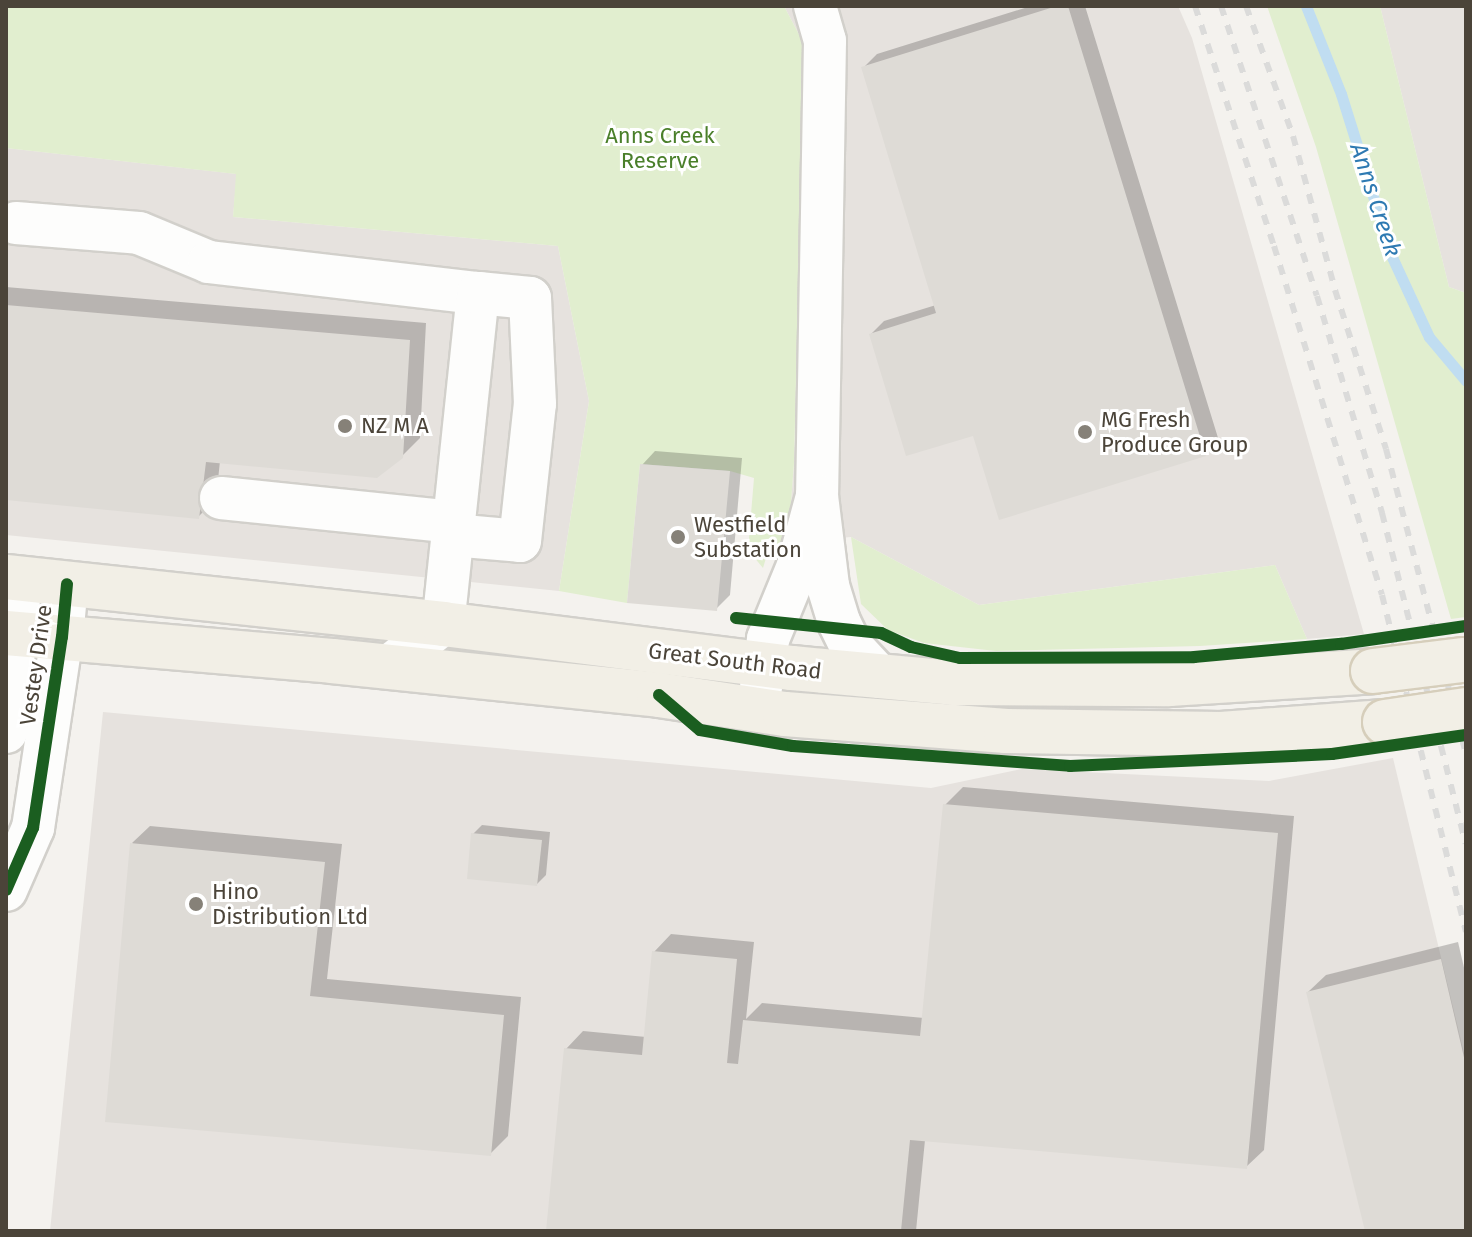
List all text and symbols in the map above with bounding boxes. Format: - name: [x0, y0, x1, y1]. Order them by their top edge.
- park label: Anns Creek Reserve: [605, 122, 715, 174]
- water label: Anns Creek: [1343, 139, 1407, 261]
- place label: MG Fresh Produce Group: [1101, 406, 1248, 458]
- place label: NZ M A: [361, 413, 429, 439]
- marker: NZ M A: [336, 417, 354, 435]
- marker: MG Fresh Produce Group: [1076, 423, 1094, 441]
- place label: Westfield Substation: [694, 511, 802, 562]
- marker: Westfield Substation: [669, 528, 687, 546]
- street label: Vestey Drive: [14, 603, 58, 727]
- street label: Great South Road: [647, 637, 823, 685]
- place label: Hino Distribution Ltd: [212, 878, 368, 930]
- marker: Hino Distribution Ltd: [187, 895, 205, 913]

